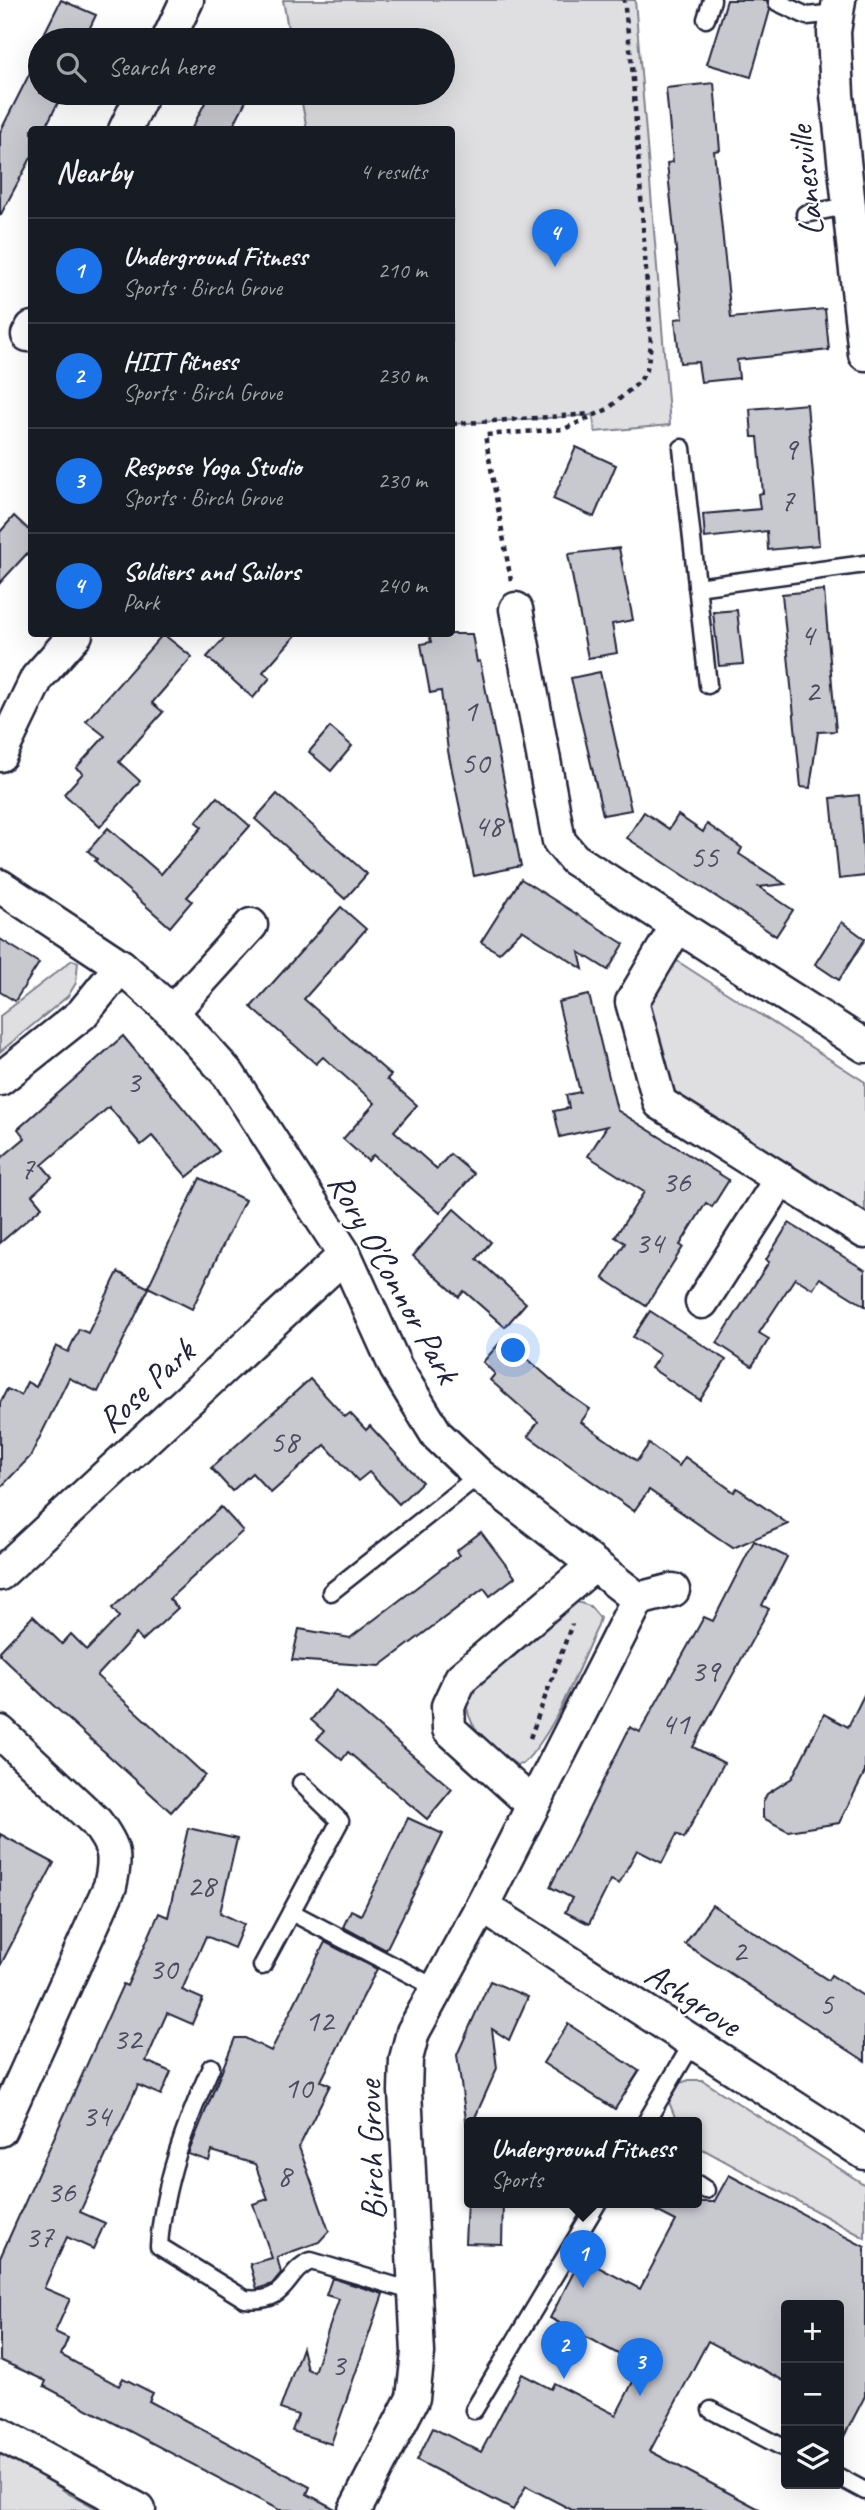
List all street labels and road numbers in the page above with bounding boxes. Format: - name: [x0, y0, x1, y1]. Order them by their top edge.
- street label: Lanesville: [778, 121, 834, 238]
- street label: Rory O'Connor Park: [318, 1165, 471, 1393]
- street label: Rose Park: [88, 1328, 206, 1442]
- street label: Ashgrove: [637, 1951, 752, 2048]
- street label: Birch Grove: [346, 2077, 396, 2221]

